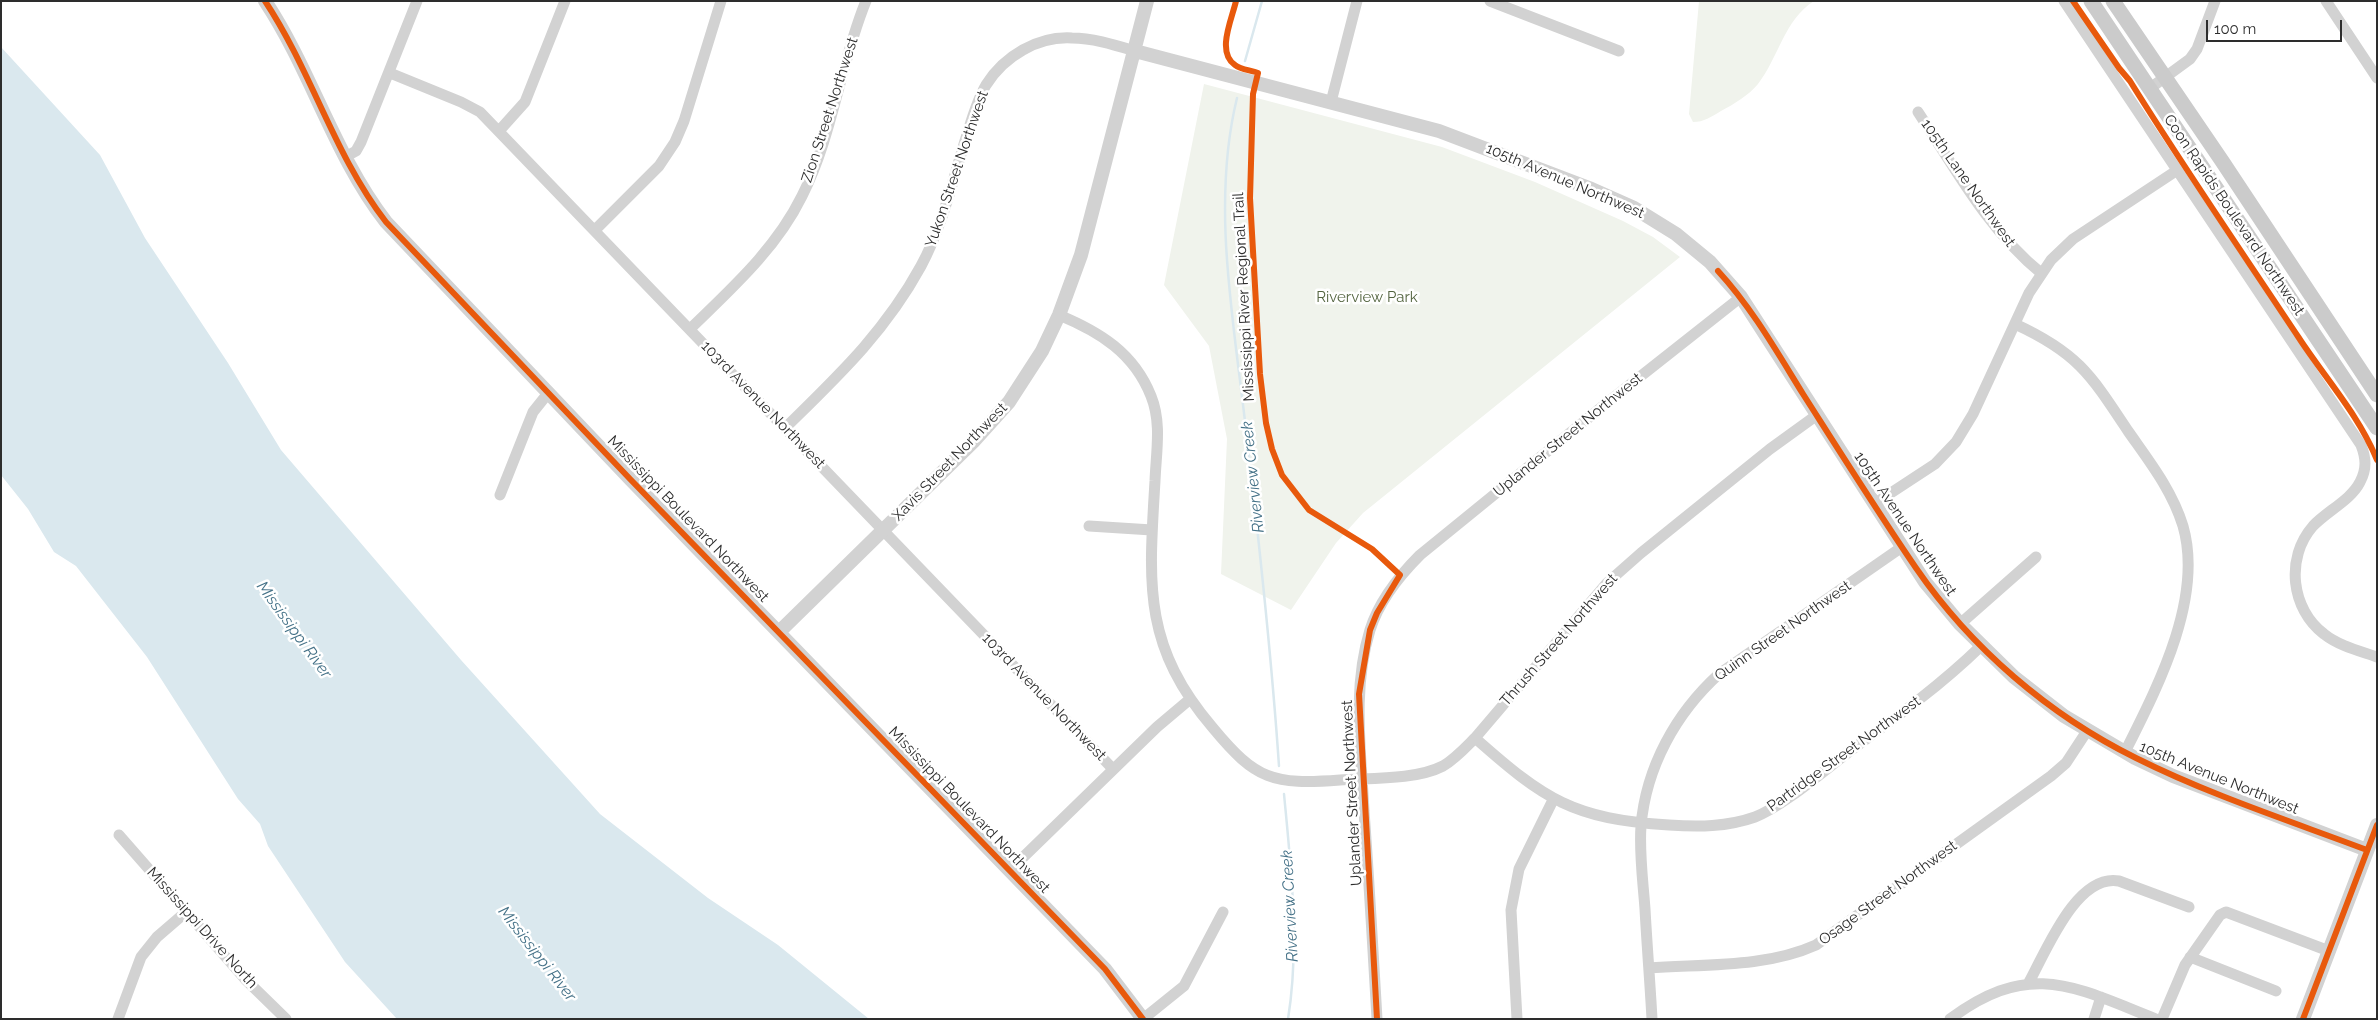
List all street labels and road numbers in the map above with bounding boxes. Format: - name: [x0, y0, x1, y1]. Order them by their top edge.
- street label: Zion Street Northwest: [798, 35, 862, 185]
- street label: Yukon Street Northwest: [922, 88, 992, 250]
- street label: Coon Rapids Boulevard Northwest: [2160, 111, 2308, 319]
- street label: 105th Lane Northwest: [1917, 116, 2019, 250]
- street label: 105th Avenue Northwest: [1483, 139, 1647, 223]
- street label: Mississippi River Regional Trail: [1230, 192, 1258, 402]
- street label: 103rd Avenue Northwest: [697, 337, 829, 473]
- street label: Uplander Street Northwest: [1490, 369, 1646, 501]
- street label: Xavis Street Northwest: [889, 399, 1011, 525]
- street label: Mississippi Boulevard Northwest: [604, 432, 772, 606]
- street label: 105th Avenue Northwest: [1850, 448, 1960, 600]
- street label: Thrush Street Northwest: [1497, 570, 1621, 710]
- street label: Quinn Street Northwest: [1711, 577, 1855, 685]
- street label: 103rd Avenue Northwest: [978, 629, 1110, 765]
- street label: Partridge Street Northwest: [1764, 692, 1924, 816]
- street label: Uplander Street Northwest: [1338, 699, 1366, 887]
- street label: Mississippi Boulevard Northwest: [885, 723, 1053, 897]
- street label: 105th Avenue Northwest: [2137, 738, 2301, 818]
- street label: Osage Street Northwest: [1815, 837, 1961, 949]
- street label: Mississippi Drive North: [143, 864, 261, 992]

